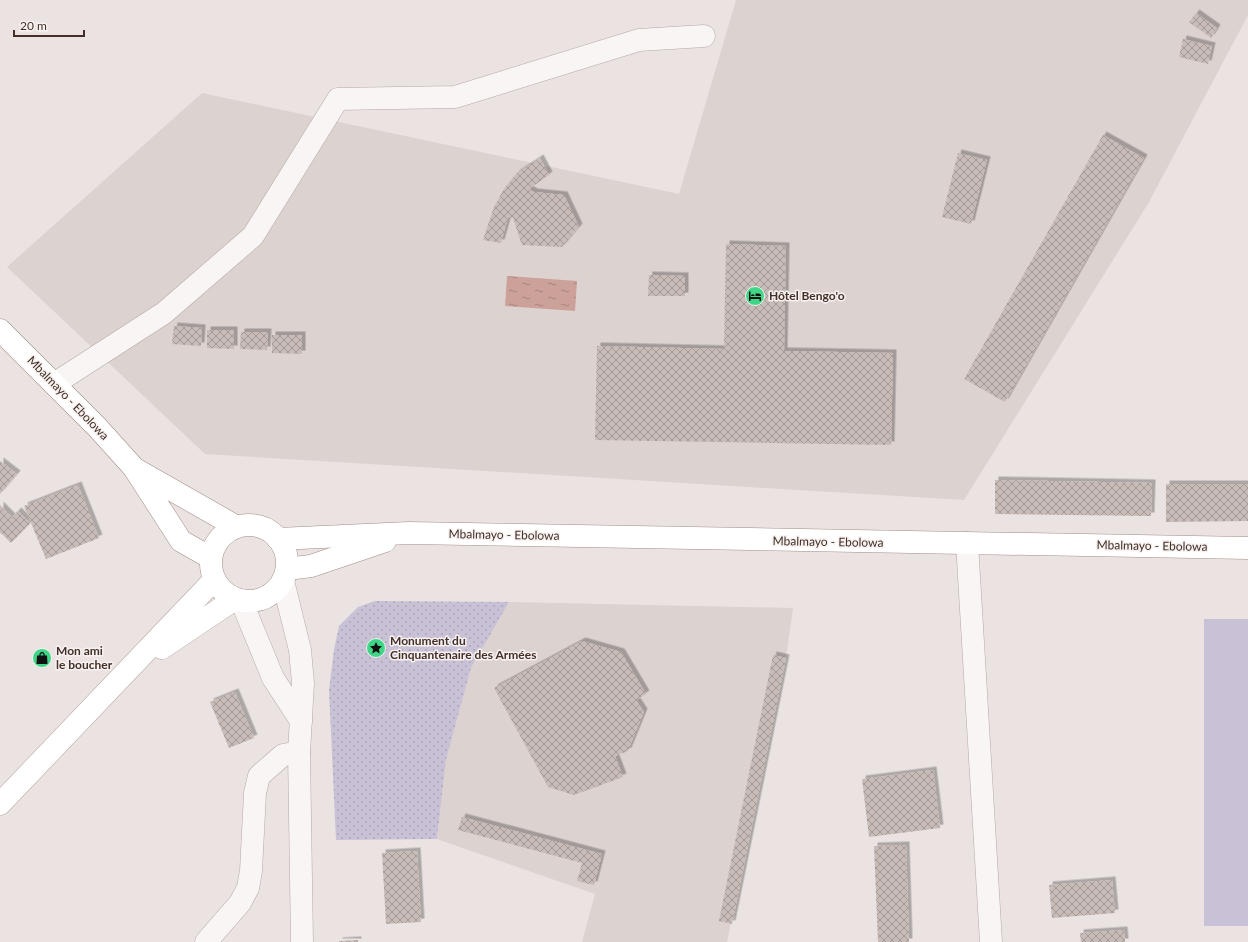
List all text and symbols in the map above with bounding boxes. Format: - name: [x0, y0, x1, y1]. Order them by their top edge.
- scale bar: [14, 12, 84, 38]
- text: 20 m: [20, 18, 47, 33]
- hotel icon: Hôtel Bengo'o: [744, 285, 766, 307]
- place label: Hôtel Bengo'o: [769, 288, 845, 303]
- street label: Mbalmayo - Ebolowa: [24, 353, 112, 443]
- street label: Mbalmayo - Ebolowa: [448, 526, 560, 543]
- street label: Mbalmayo - Ebolowa: [772, 533, 884, 550]
- street label: Mbalmayo - Ebolowa: [1096, 537, 1208, 554]
- place label: Monument du Cinquantenaire des Armées: [390, 633, 536, 662]
- place icon: Monument du Cinquantenaire des Armées: [365, 637, 387, 659]
- place label: Mon ami le boucher: [56, 643, 113, 672]
- shop icon: Mon ami le boucher: [31, 647, 53, 669]

